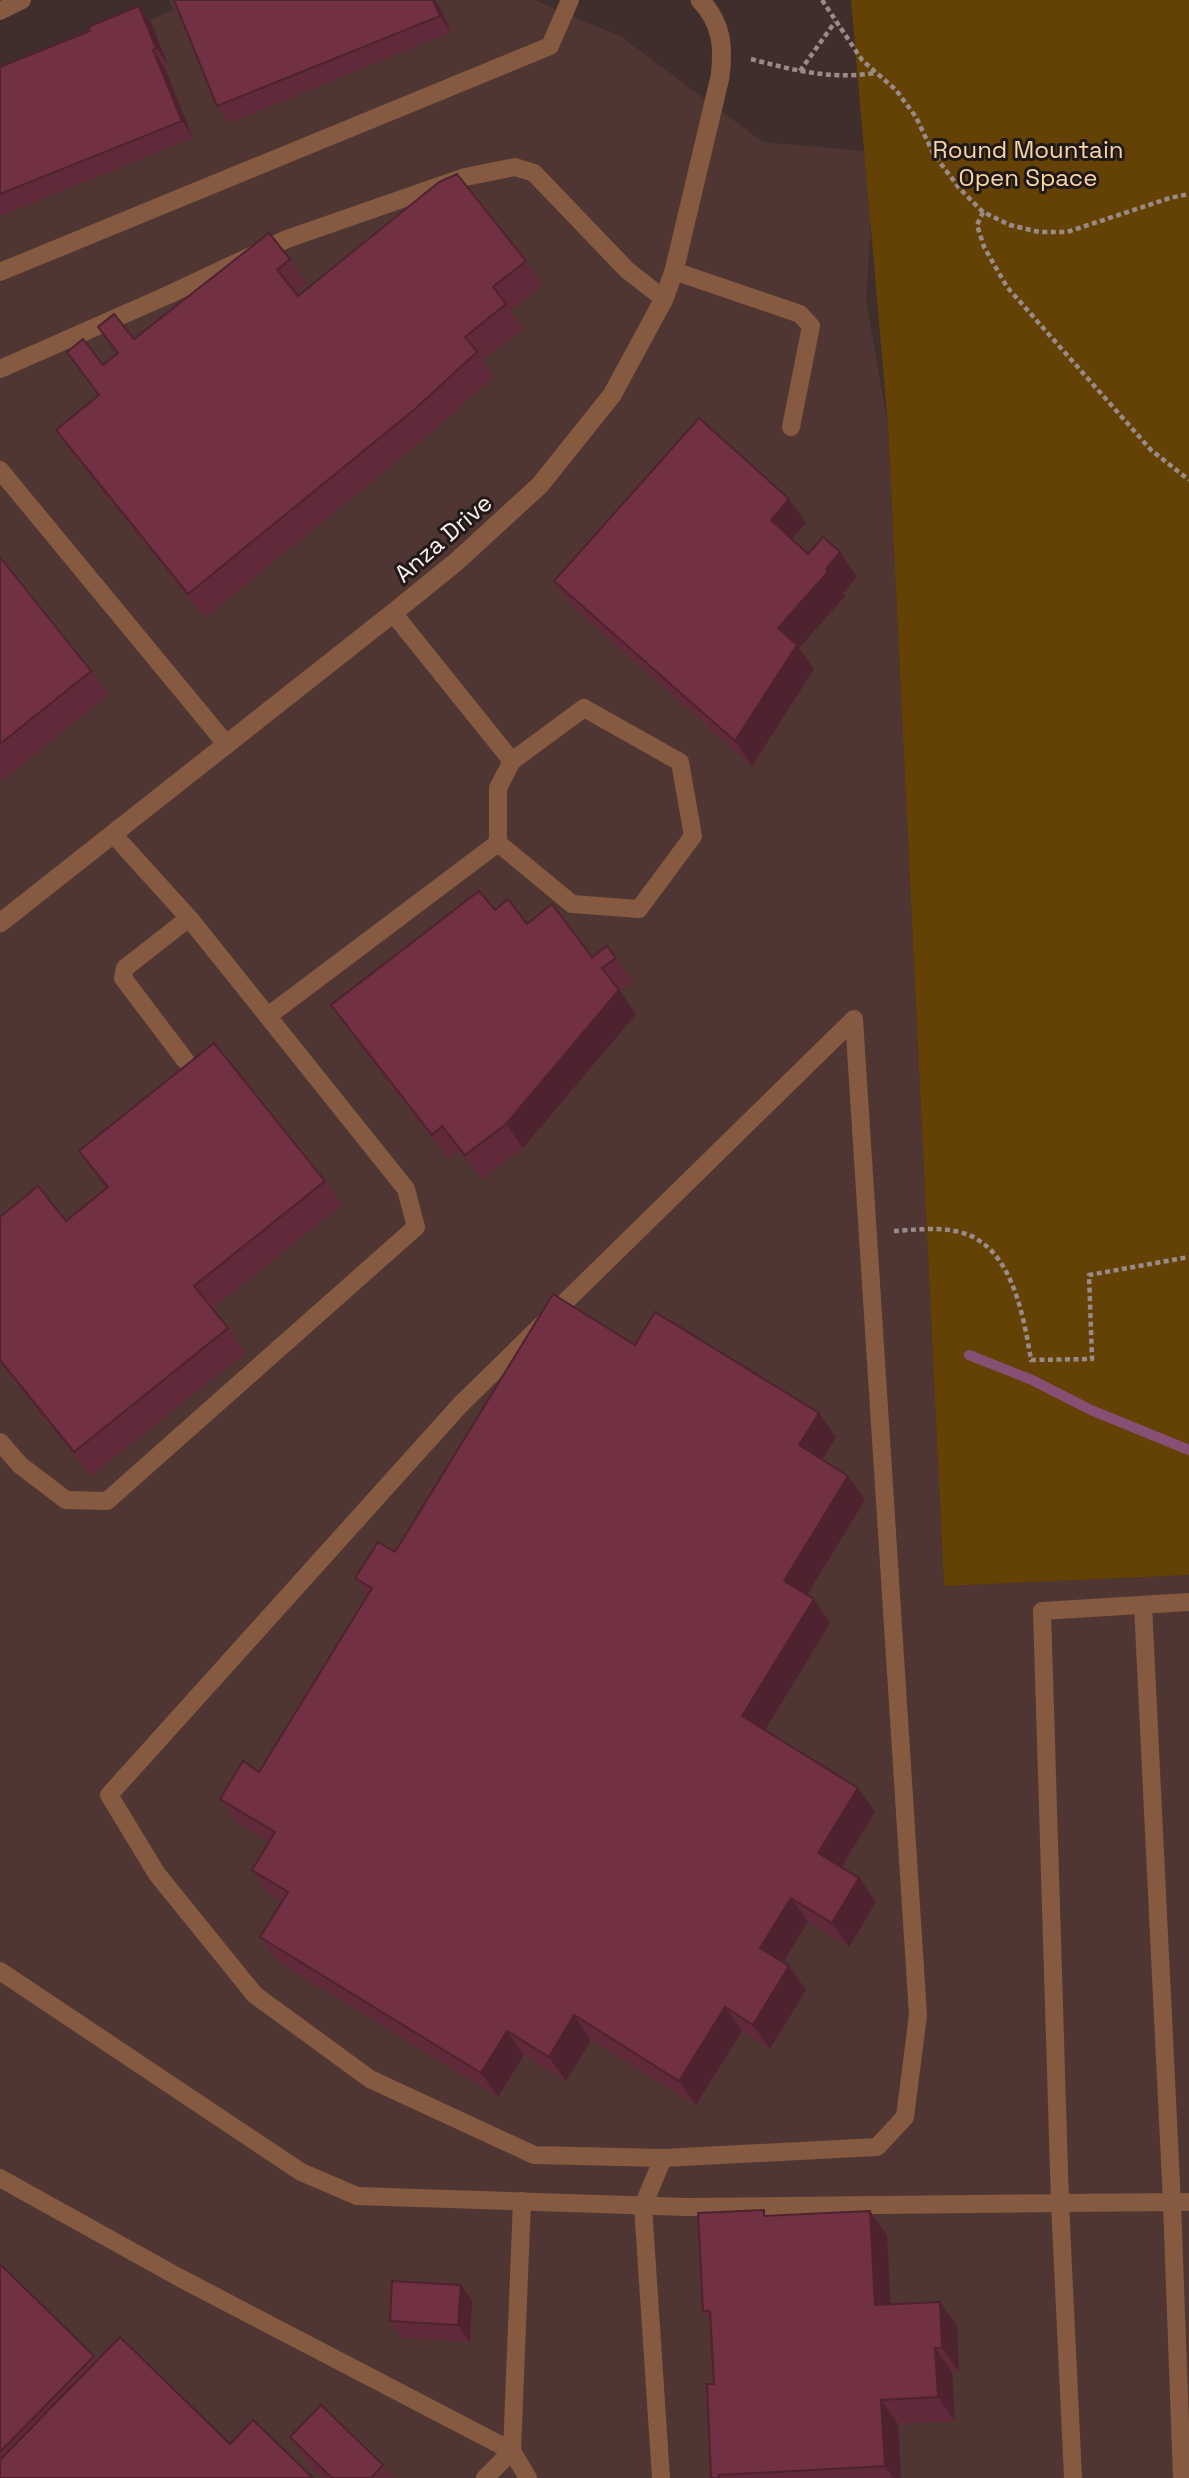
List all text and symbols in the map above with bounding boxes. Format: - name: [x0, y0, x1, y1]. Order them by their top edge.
- park label: Round Mountain Open Space: [932, 134, 1124, 193]
- street label: Anza Drive: [388, 487, 498, 589]

